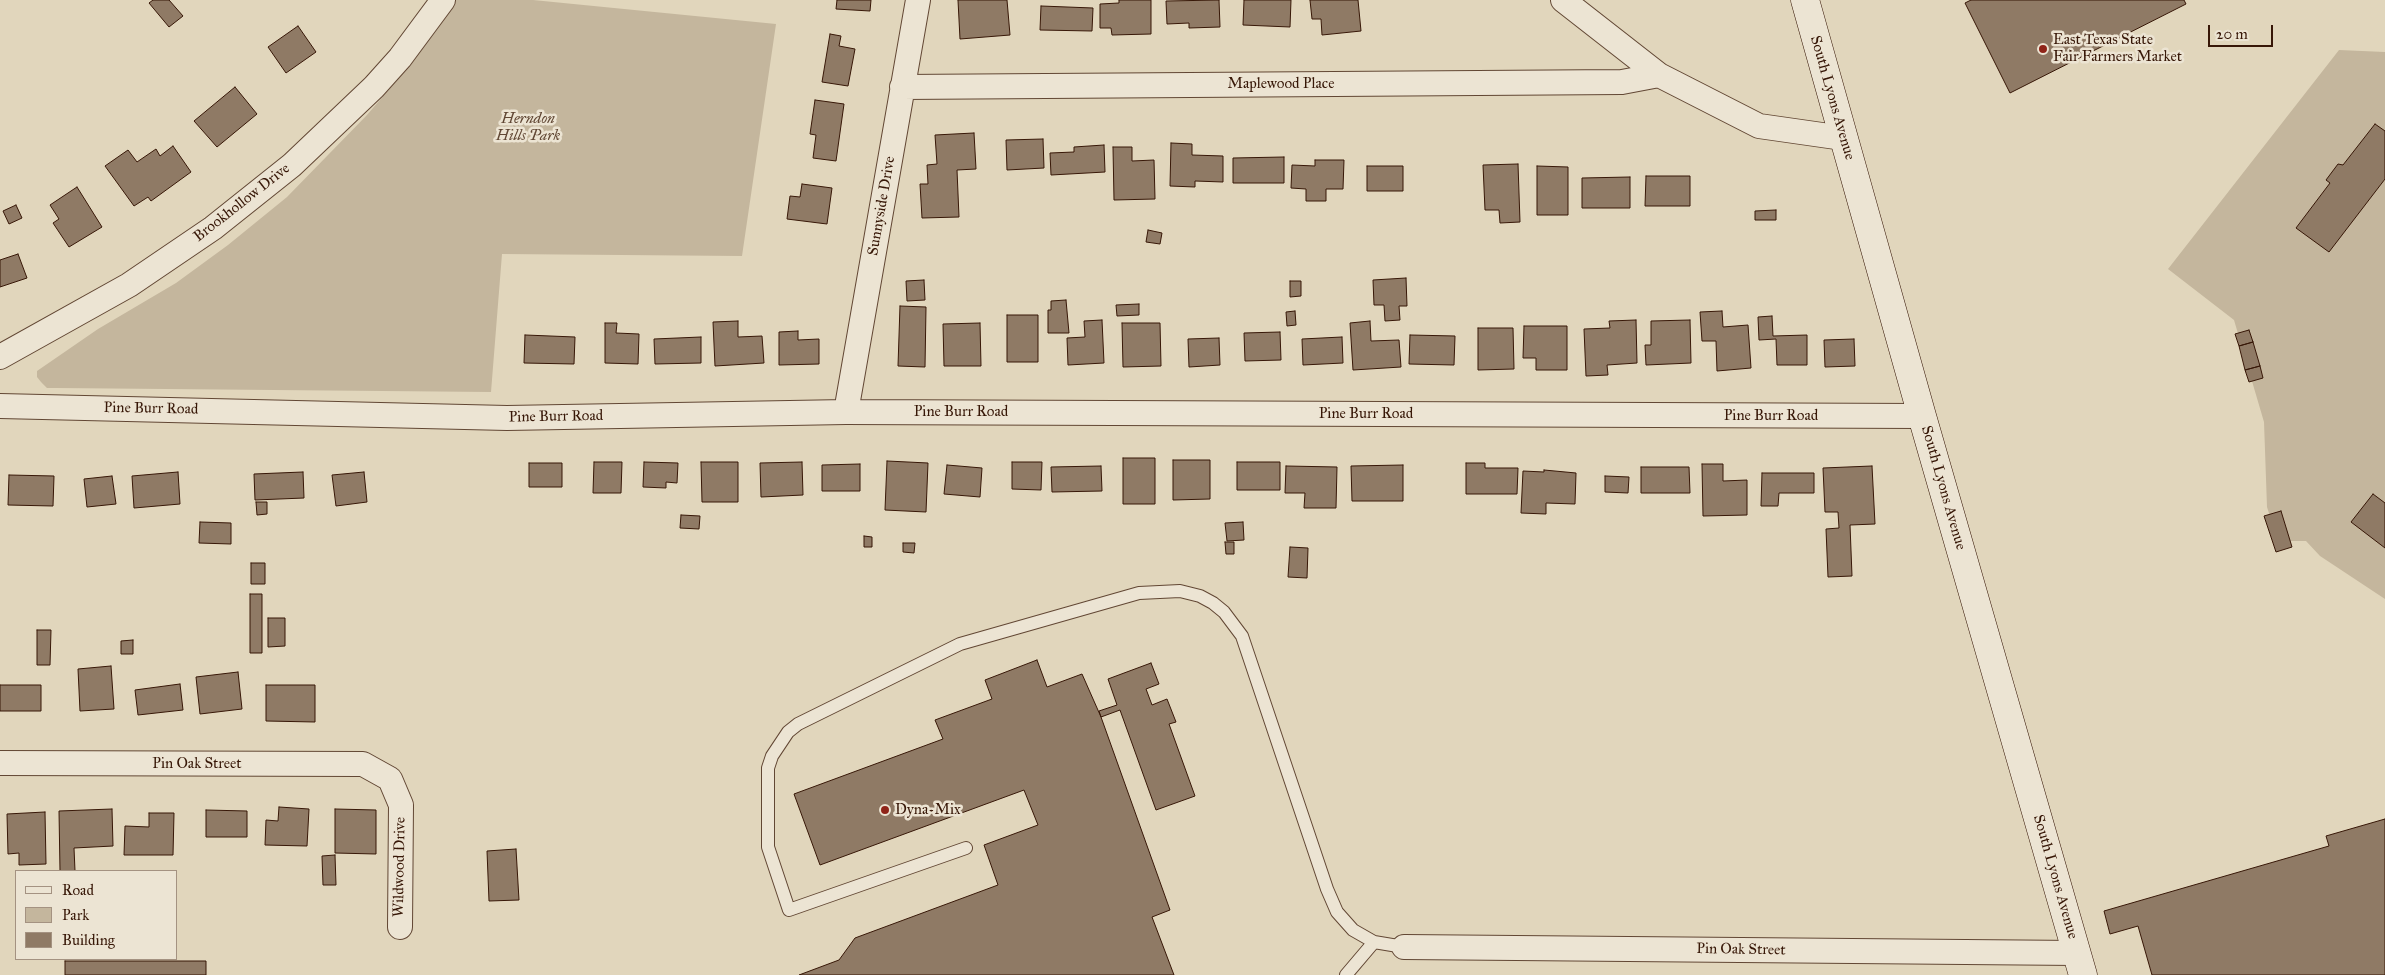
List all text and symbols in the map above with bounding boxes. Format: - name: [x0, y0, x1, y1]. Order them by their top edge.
- scale bar: [2210, 15, 2275, 47]
- text: 20 m: [2216, 25, 2248, 43]
- place label: East Texas State Fair Farmers Market: [2053, 31, 2182, 66]
- street label: South Lyons Avenue: [1806, 34, 1858, 162]
- marker: East Texas State Fair Farmers Market: [2037, 43, 2049, 55]
- street label: Maplewood Place: [1228, 75, 1334, 93]
- park label: Herndon Hills Park: [496, 110, 560, 145]
- street label: Sunnyside Drive: [864, 155, 900, 257]
- street label: Brookhollow Drive: [190, 160, 294, 246]
- street label: Pine Burr Road: [104, 399, 198, 419]
- street label: Pine Burr Road: [914, 403, 1008, 421]
- street label: Pine Burr Road: [1319, 405, 1413, 423]
- street label: Pine Burr Road: [509, 407, 603, 427]
- street label: Pine Burr Road: [1724, 407, 1818, 425]
- street label: South Lyons Avenue: [1917, 424, 1969, 552]
- street label: Pin Oak Street: [152, 755, 242, 773]
- place label: Dyna-Mix: [895, 801, 961, 819]
- marker: Dyna-Mix: [879, 804, 891, 816]
- street label: South Lyons Avenue: [2029, 813, 2081, 941]
- street label: Wildwood Drive: [390, 817, 410, 917]
- legend: [15, 870, 178, 960]
- text: Road: [62, 881, 94, 899]
- text: Park: [62, 906, 89, 924]
- text: Building: [62, 931, 115, 949]
- street label: Pin Oak Street: [1696, 940, 1786, 960]

